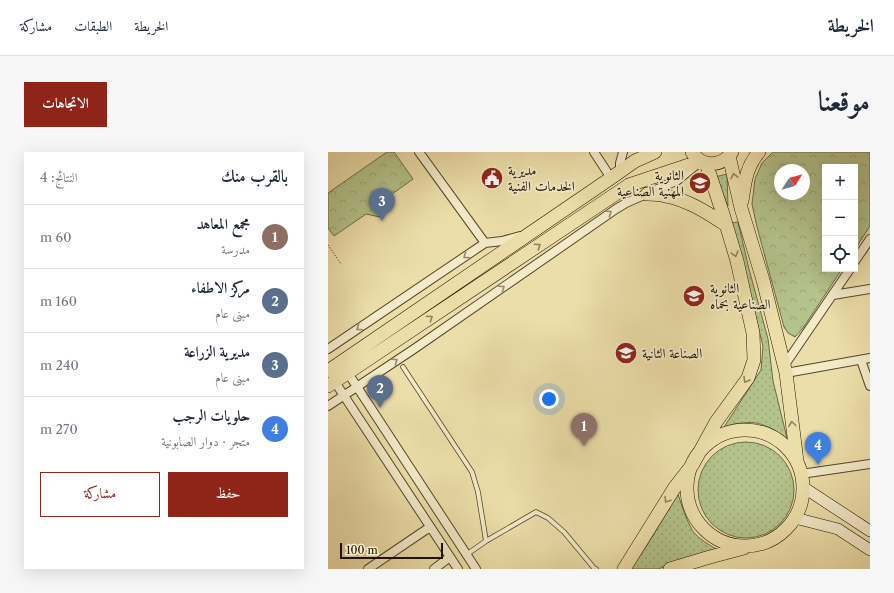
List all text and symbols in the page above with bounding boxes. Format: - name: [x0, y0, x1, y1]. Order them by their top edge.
- text: الخريطة: [828, 14, 874, 37]
- text: مشاركة: [20, 17, 52, 35]
- text: الطبقات: [74, 17, 112, 35]
- text: الخريطة: [134, 17, 168, 35]
- button: الاتجاهات: [24, 82, 107, 127]
- text: موقعنا: [818, 84, 870, 118]
- place label: مديرية الخدمات الفنية: [508, 161, 575, 195]
- north arrow: [774, 164, 810, 200]
- map controls: [822, 164, 858, 272]
- button: +: [822, 164, 858, 200]
- public building icon: مديرية الخدمات الفنية: [479, 165, 505, 191]
- text: بالقرب منك: [221, 166, 288, 186]
- place label: الثانوية المهنية الصناعية: [617, 166, 684, 200]
- text: النتائج: 4: [40, 169, 77, 185]
- school or university icon: الثانوية المهنية الصناعية: [687, 170, 713, 196]
- one-way arrow: [730, 172, 738, 179]
- pin: 3: [369, 188, 395, 221]
- button: −: [822, 200, 858, 236]
- one-way arrow: [605, 210, 612, 218]
- text: مجمع المعاهد: [197, 214, 250, 233]
- text: 60 m: [40, 229, 71, 245]
- text: 1: [272, 229, 278, 245]
- button: locate: [822, 236, 858, 272]
- text: مدرسة: [221, 241, 250, 257]
- one-way arrow: [534, 244, 541, 251]
- one-way arrow: [730, 250, 739, 257]
- one-way arrow: [464, 251, 471, 258]
- text: مركز الاطفاء: [191, 278, 250, 297]
- place label: الثانوية الصناعية بحماه: [710, 279, 771, 313]
- school or university icon: الثانوية الصناعية بحماه: [681, 283, 707, 309]
- one-way arrow: [498, 286, 505, 293]
- text: 160 m: [40, 293, 77, 309]
- text: 2: [271, 293, 279, 309]
- text: مبنى عام: [215, 305, 250, 321]
- one-way arrow: [426, 316, 433, 323]
- one-way arrow: [356, 324, 363, 331]
- school or university icon: الصناعة الثانية: [613, 340, 639, 366]
- text: مديرية الزراعة: [184, 342, 250, 361]
- place label: الصناعة الثانية: [642, 344, 702, 362]
- text: 240 m: [40, 357, 79, 373]
- text: 3: [271, 357, 279, 373]
- one-way arrow: [391, 359, 398, 366]
- text: مبنى عام: [215, 369, 250, 385]
- pin: 2: [367, 375, 393, 408]
- one-way arrow: [743, 376, 750, 383]
- your location: [539, 389, 559, 409]
- text: حلويات الرجب: [173, 406, 250, 425]
- pin: 1: [571, 413, 597, 446]
- text: 270 m: [40, 421, 78, 437]
- text: 4: [271, 421, 279, 437]
- one-way arrow: [788, 421, 797, 427]
- pin: 4: [805, 432, 831, 465]
- text: متجر · دوار الصابونية: [161, 433, 250, 449]
- button: مشاركة: [40, 472, 160, 517]
- button: حفظ: [168, 472, 288, 517]
- one-way arrow: [664, 496, 672, 503]
- scale bar: [340, 541, 443, 560]
- text: 100 m: [346, 543, 378, 557]

